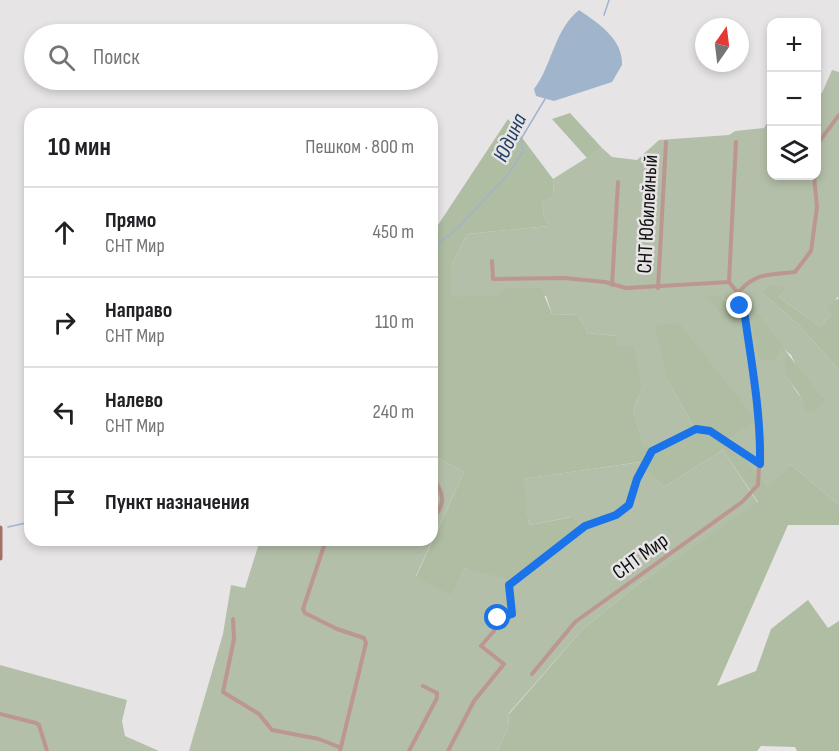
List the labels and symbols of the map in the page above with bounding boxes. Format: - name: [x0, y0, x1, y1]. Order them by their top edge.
- north arrow: [695, 18, 749, 72]
- water label: Юдина: [487, 109, 533, 166]
- street label: СНТ Юбилейный: [632, 154, 663, 274]
- route end: [726, 292, 752, 318]
- street label: СНТ Мир: [608, 528, 673, 585]
- route start: [484, 604, 510, 630]

